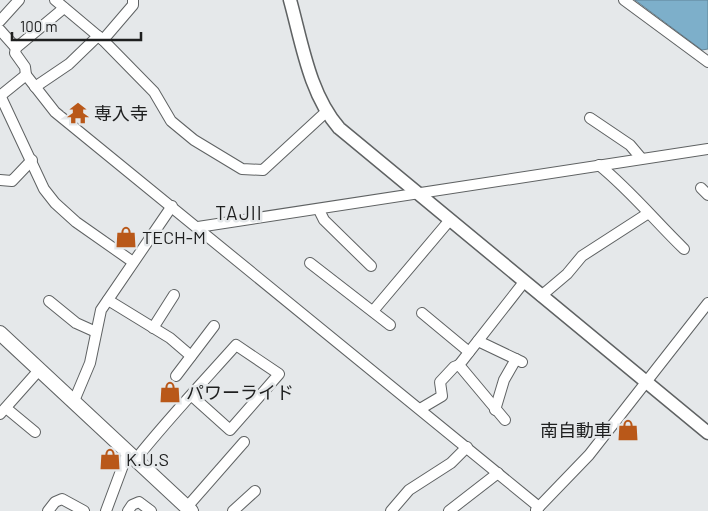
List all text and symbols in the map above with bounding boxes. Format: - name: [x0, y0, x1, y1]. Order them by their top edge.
- scale bar: [12, 10, 141, 42]
- text: 100 m: [20, 17, 58, 35]
- temple icon: 専入寺: [65, 100, 91, 126]
- place label: 専入寺: [94, 102, 148, 124]
- district label: TAJII: [215, 201, 263, 224]
- shop icon: TECH-M: [113, 224, 139, 250]
- place label: TECH-M: [142, 226, 206, 248]
- shop icon: パワーライド: [157, 379, 183, 405]
- place label: パワーライド: [186, 381, 294, 403]
- shop icon: 南自動車: [615, 417, 641, 443]
- place label: 南自動車: [540, 419, 612, 441]
- shop icon: K.U.S: [97, 446, 123, 472]
- place label: K.U.S: [126, 448, 169, 470]

